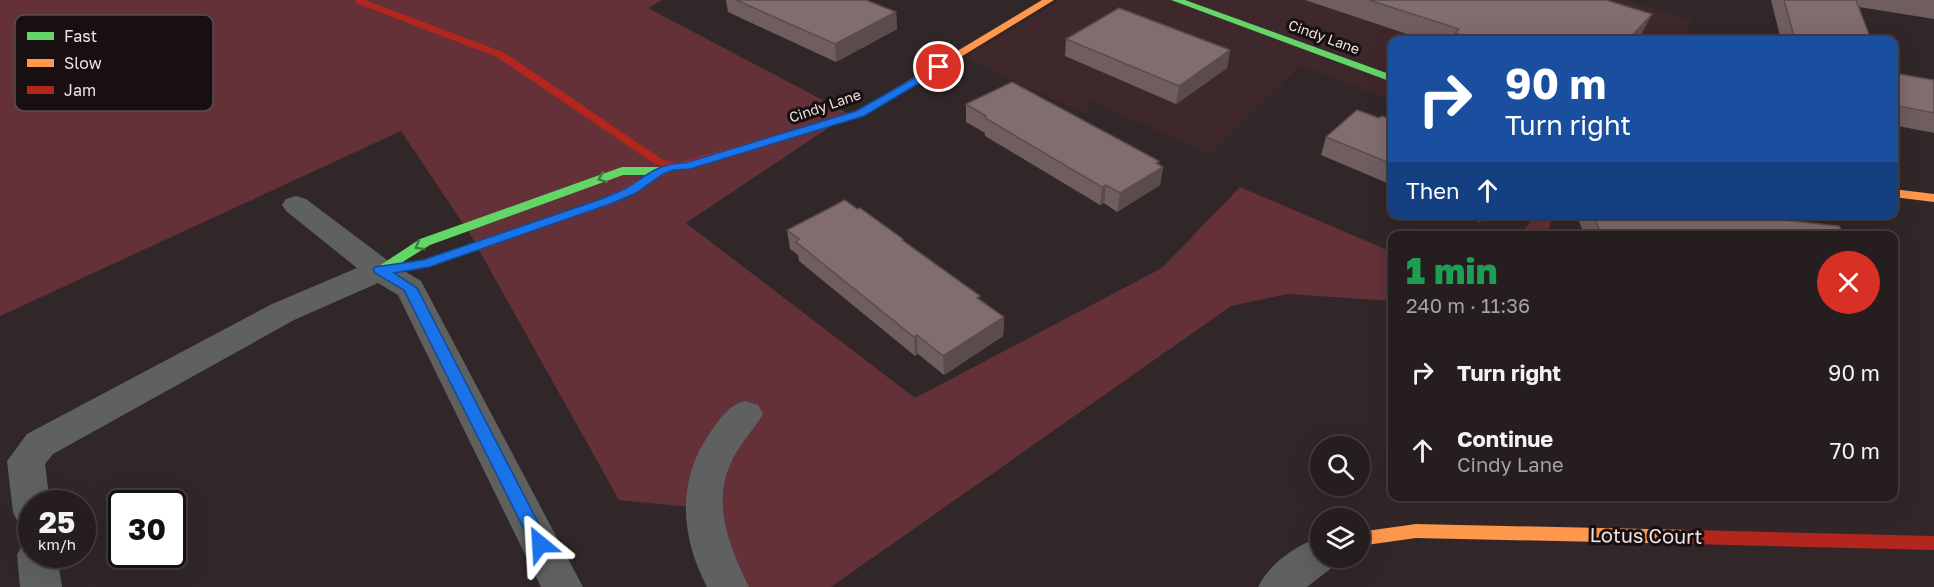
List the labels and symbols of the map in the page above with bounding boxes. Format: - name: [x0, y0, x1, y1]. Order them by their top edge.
- legend: [15, 15, 213, 111]
- street label: Cindy Lane: [1286, 16, 1362, 57]
- text: Fast: [64, 26, 97, 46]
- pin: [913, 41, 964, 92]
- text: Slow: [64, 53, 102, 73]
- text: Jam: [64, 80, 96, 100]
- street label: Cindy Lane: [787, 85, 863, 126]
- one-way arrow: [597, 171, 607, 184]
- one-way arrow: [415, 239, 425, 250]
- speed limit sign: 30: [108, 490, 186, 568]
- position arrow: [508, 512, 572, 576]
- street label: Lotus Court: [1589, 522, 1703, 548]

